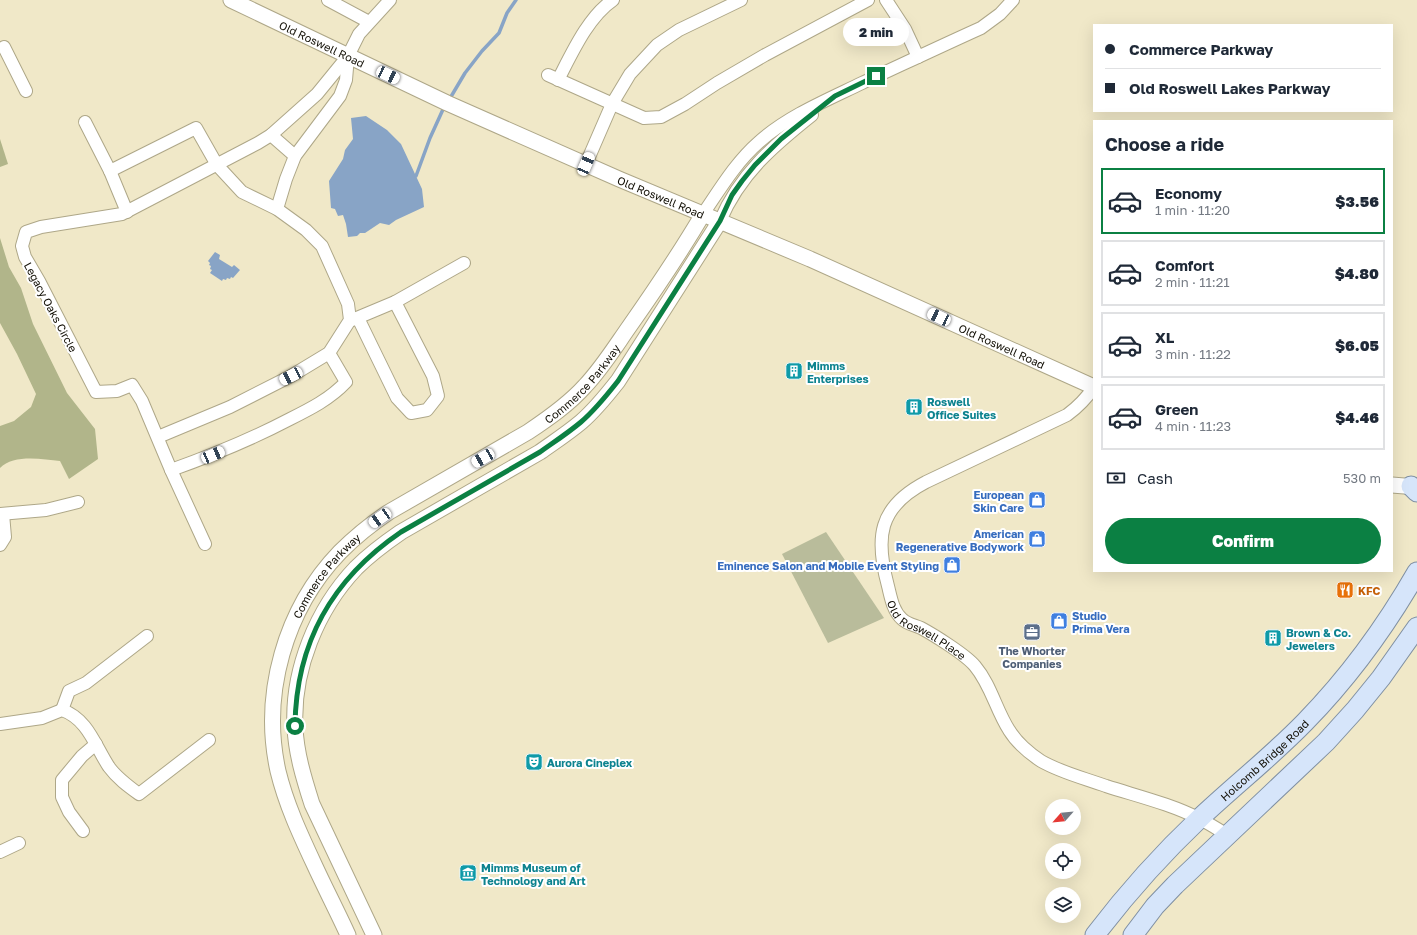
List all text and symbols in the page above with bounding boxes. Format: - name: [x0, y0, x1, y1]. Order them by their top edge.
- street label: Old Roswell Road: [277, 18, 367, 69]
- callout: 2 min: [843, 18, 909, 46]
- text: 2 min: [859, 24, 893, 40]
- text: Commerce Parkway: [1129, 40, 1273, 58]
- car: [375, 64, 401, 86]
- route end: [867, 67, 885, 85]
- text: Old Roswell Lakes Parkway: [1129, 79, 1331, 97]
- text: Choose a ride: [1105, 133, 1224, 155]
- car: [576, 151, 596, 177]
- street label: Old Roswell Road: [616, 173, 706, 221]
- icon: car: [1107, 183, 1143, 219]
- text: Economy: [1155, 184, 1222, 202]
- text: $3.56: [1335, 192, 1379, 210]
- text: 1 min · 11:20: [1155, 202, 1230, 218]
- icon: car: [1107, 255, 1143, 291]
- text: Comfort: [1155, 256, 1214, 274]
- street label: Legacy Oaks Circle: [22, 260, 80, 354]
- text: $4.80: [1335, 264, 1379, 282]
- text: 2 min · 11:21: [1155, 274, 1230, 290]
- car: [926, 306, 952, 328]
- street label: Old Roswell Road: [957, 321, 1047, 371]
- icon: car: [1107, 327, 1143, 363]
- text: XL: [1155, 328, 1174, 346]
- text: $6.05: [1335, 336, 1379, 354]
- street label: Commerce Parkway: [542, 342, 622, 425]
- text: 3 min · 11:22: [1155, 346, 1231, 362]
- place label: Mimms Enterprises: [807, 359, 869, 385]
- building icon: Mimms Enterprises: [784, 361, 804, 381]
- car: [278, 365, 304, 387]
- place label: Roswell Office Suites: [927, 395, 996, 421]
- building icon: Roswell Office Suites: [904, 397, 924, 417]
- icon: car: [1107, 399, 1143, 435]
- text: Green: [1155, 400, 1198, 418]
- text: $4.46: [1335, 408, 1379, 426]
- text: 4 min · 11:23: [1155, 418, 1231, 434]
- car: [200, 445, 226, 465]
- car: [470, 447, 496, 469]
- icon: cash: [1105, 467, 1127, 489]
- text: Cash: [1137, 469, 1173, 487]
- text: 530 m: [1343, 470, 1381, 486]
- place label: European Skin Care: [973, 488, 1024, 514]
- shop icon: European Skin Care: [1027, 490, 1047, 510]
- car: [367, 506, 393, 530]
- button: Confirm: [1105, 518, 1381, 564]
- place label: American Regenerative Bodywork: [896, 527, 1025, 553]
- shop icon: American Regenerative Bodywork: [1027, 529, 1047, 549]
- street label: Commerce Parkway: [290, 530, 362, 620]
- shop icon: Eminence Salon and Mobile Event Styling: [942, 555, 962, 575]
- place label: Eminence Salon and Mobile Event Styling: [717, 559, 939, 572]
- restaurant icon: KFC: [1335, 580, 1355, 600]
- place label: KFC: [1358, 584, 1381, 597]
- street label: Old Roswell Place: [885, 598, 969, 662]
- place label: Studio Prima Vera: [1072, 609, 1130, 635]
- shop icon: Studio Prima Vera: [1049, 611, 1069, 631]
- office icon: The Whorter Companies: [1022, 622, 1042, 642]
- place label: Brown & Co. Jewelers: [1286, 626, 1351, 652]
- building icon: Brown & Co. Jewelers: [1263, 628, 1283, 648]
- place label: The Whorter Companies: [999, 644, 1066, 670]
- street label: Holcomb Bridge Road: [1217, 716, 1311, 803]
- route start: [286, 717, 304, 735]
- theatre icon: Aurora Cineplex: [524, 752, 544, 772]
- place label: Aurora Cineplex: [547, 756, 633, 769]
- north arrow: [1045, 799, 1081, 835]
- map controls: [1045, 799, 1081, 923]
- button: locate: [1045, 843, 1081, 879]
- place label: Mimms Museum of Technology and Art: [481, 861, 586, 887]
- museum icon: Mimms Museum of Technology and Art: [458, 863, 478, 883]
- button: layers: [1045, 887, 1081, 923]

